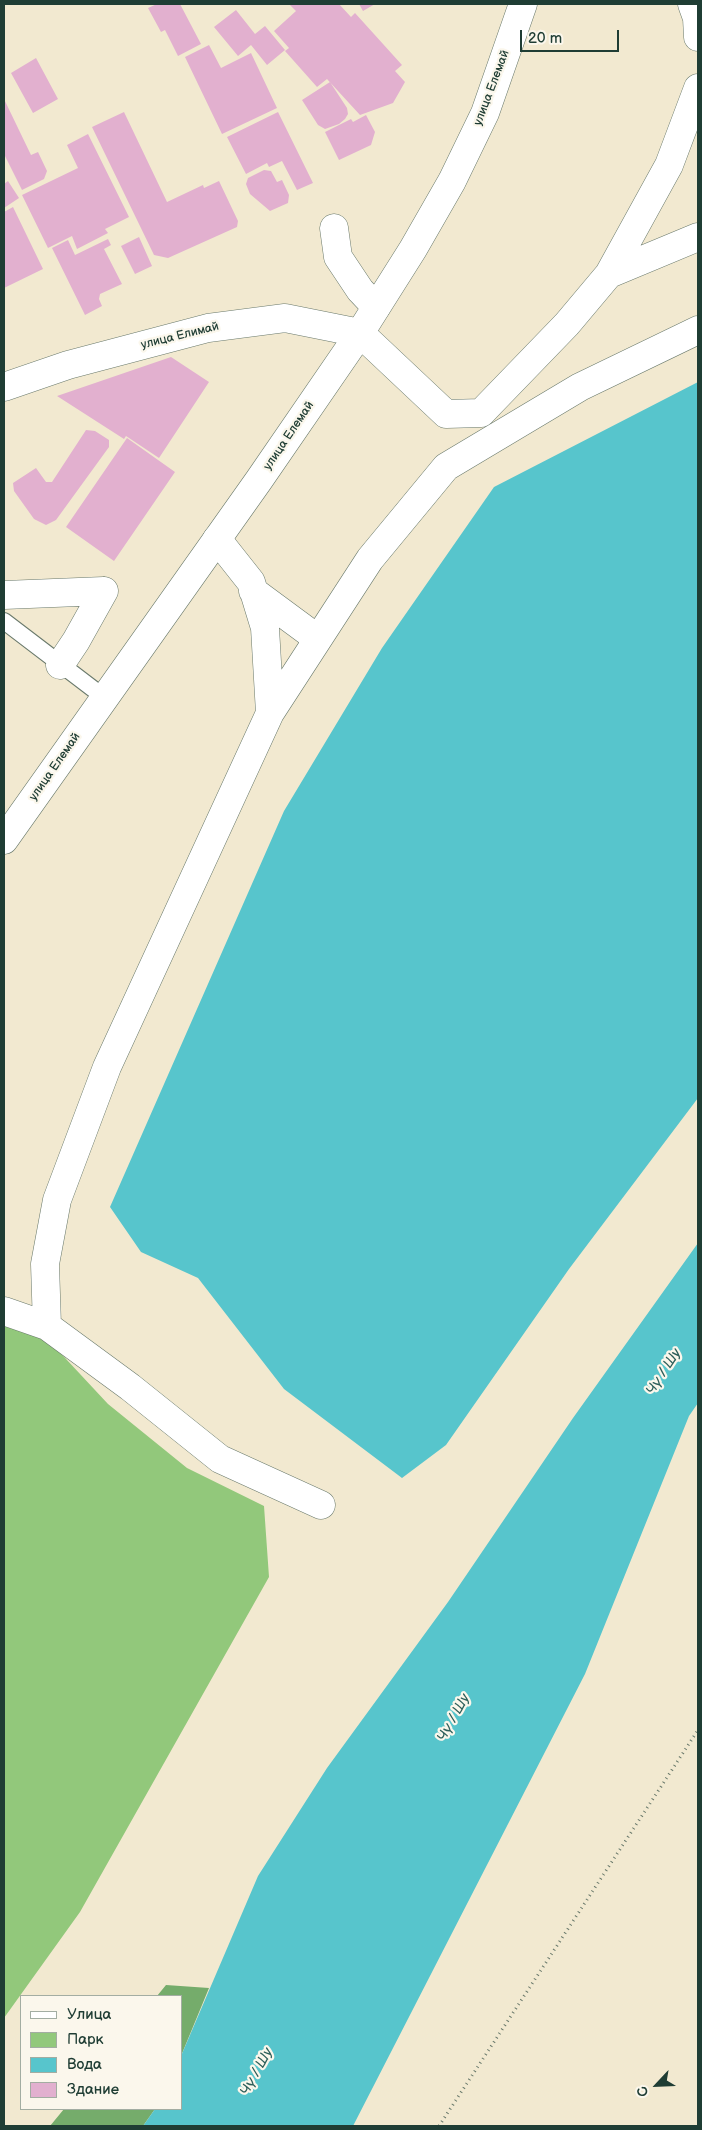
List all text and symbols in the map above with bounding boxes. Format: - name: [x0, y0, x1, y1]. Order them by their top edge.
- scale bar: [522, 20, 621, 52]
- text: 20 m: [528, 29, 562, 48]
- street label: улица Елемай: [471, 48, 513, 128]
- street label: улица Елимай: [140, 319, 220, 353]
- street label: улица Елемай: [261, 399, 317, 473]
- street label: улица Елемай: [26, 730, 84, 804]
- water label: Чү / Шу: [643, 1346, 685, 1398]
- water label: Чү / Шу: [434, 1691, 474, 1745]
- legend: [20, 1995, 182, 2110]
- text: Улица: [67, 2005, 111, 2024]
- text: Парк: [67, 2030, 104, 2049]
- water label: Чү / Шу: [237, 2045, 277, 2099]
- text: Вода: [67, 2055, 102, 2074]
- north arrow: [632, 2060, 682, 2110]
- text: Здание: [67, 2080, 119, 2099]
- text: С: [633, 2084, 653, 2100]

